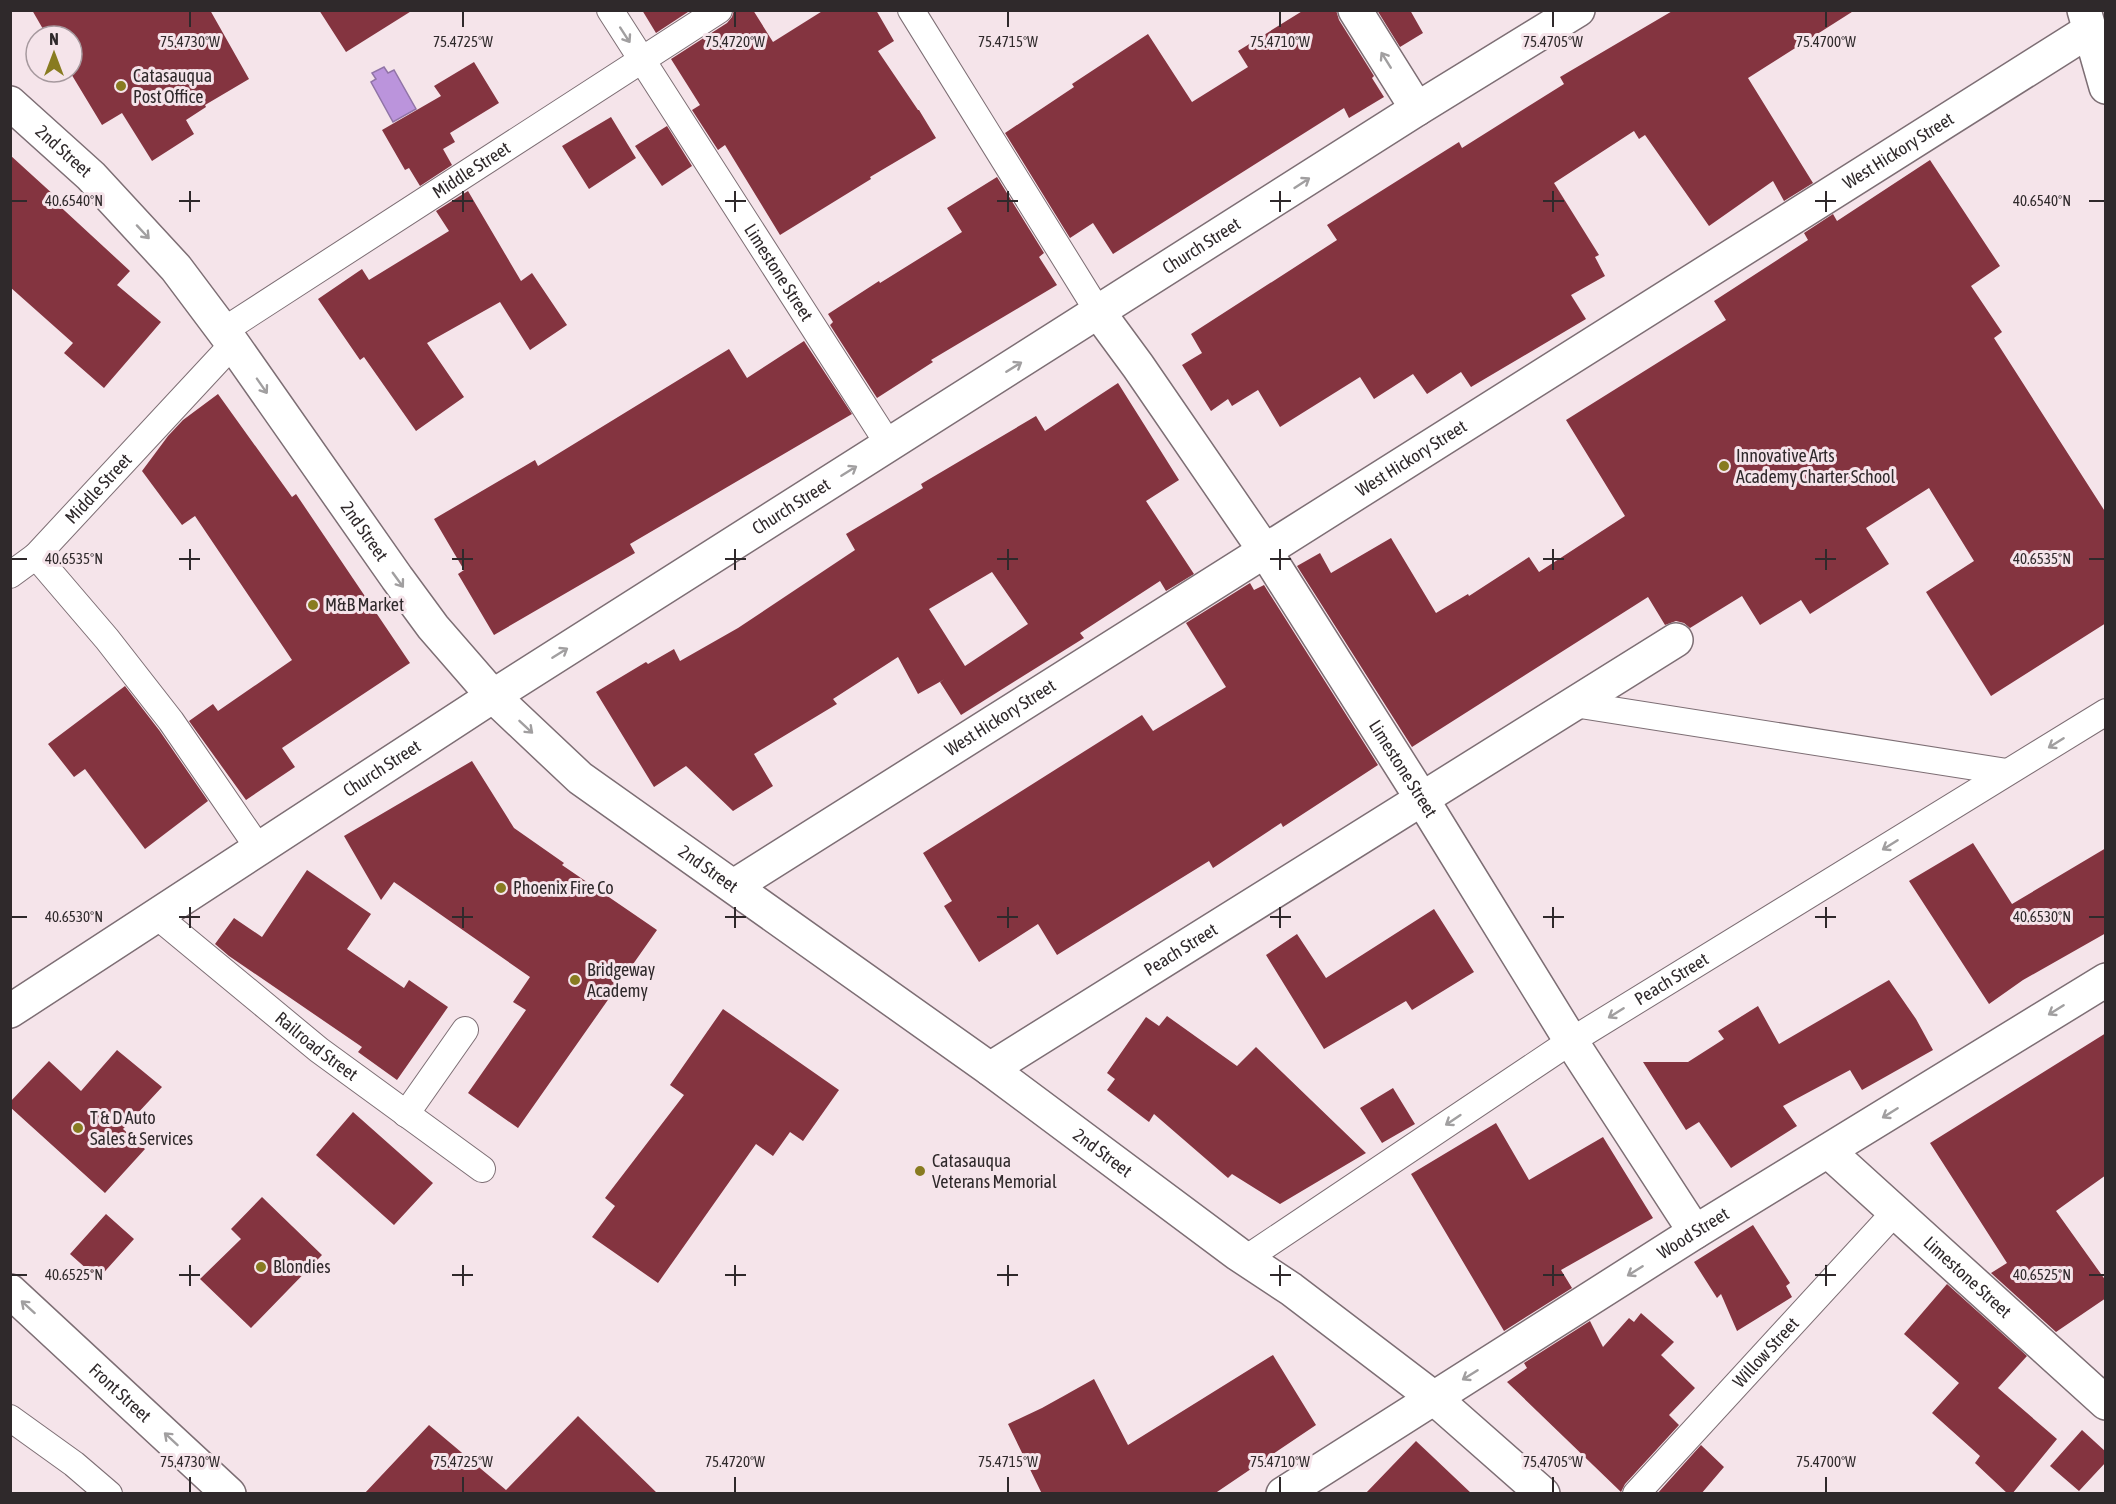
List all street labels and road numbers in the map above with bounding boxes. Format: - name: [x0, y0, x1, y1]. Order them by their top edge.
- street label: West Hickory Street: [1839, 108, 1957, 193]
- street label: 2nd Street: [32, 120, 96, 181]
- street label: Middle Street: [429, 137, 514, 202]
- street label: Church Street: [1158, 213, 1244, 278]
- street label: Limestone Street: [740, 220, 818, 325]
- street label: West Hickory Street: [1352, 415, 1470, 501]
- street label: Middle Street: [60, 449, 136, 528]
- street label: Church Street: [748, 474, 834, 539]
- street label: 2nd Street: [337, 497, 393, 565]
- street label: West Hickory Street: [941, 675, 1059, 760]
- street label: Limestone Street: [1365, 716, 1442, 821]
- street label: Church Street: [339, 735, 424, 801]
- street label: 2nd Street: [675, 840, 742, 897]
- street label: Peach Street: [1140, 918, 1221, 980]
- street label: Peach Street: [1631, 948, 1712, 1009]
- street label: Railroad Street: [271, 1007, 362, 1085]
- street label: 2nd Street: [1069, 1124, 1136, 1181]
- street label: Wood Street: [1653, 1203, 1732, 1263]
- street label: Limestone Street: [1919, 1232, 2016, 1322]
- street label: Willow Street: [1728, 1313, 1803, 1392]
- street label: Front Street: [85, 1359, 156, 1426]

